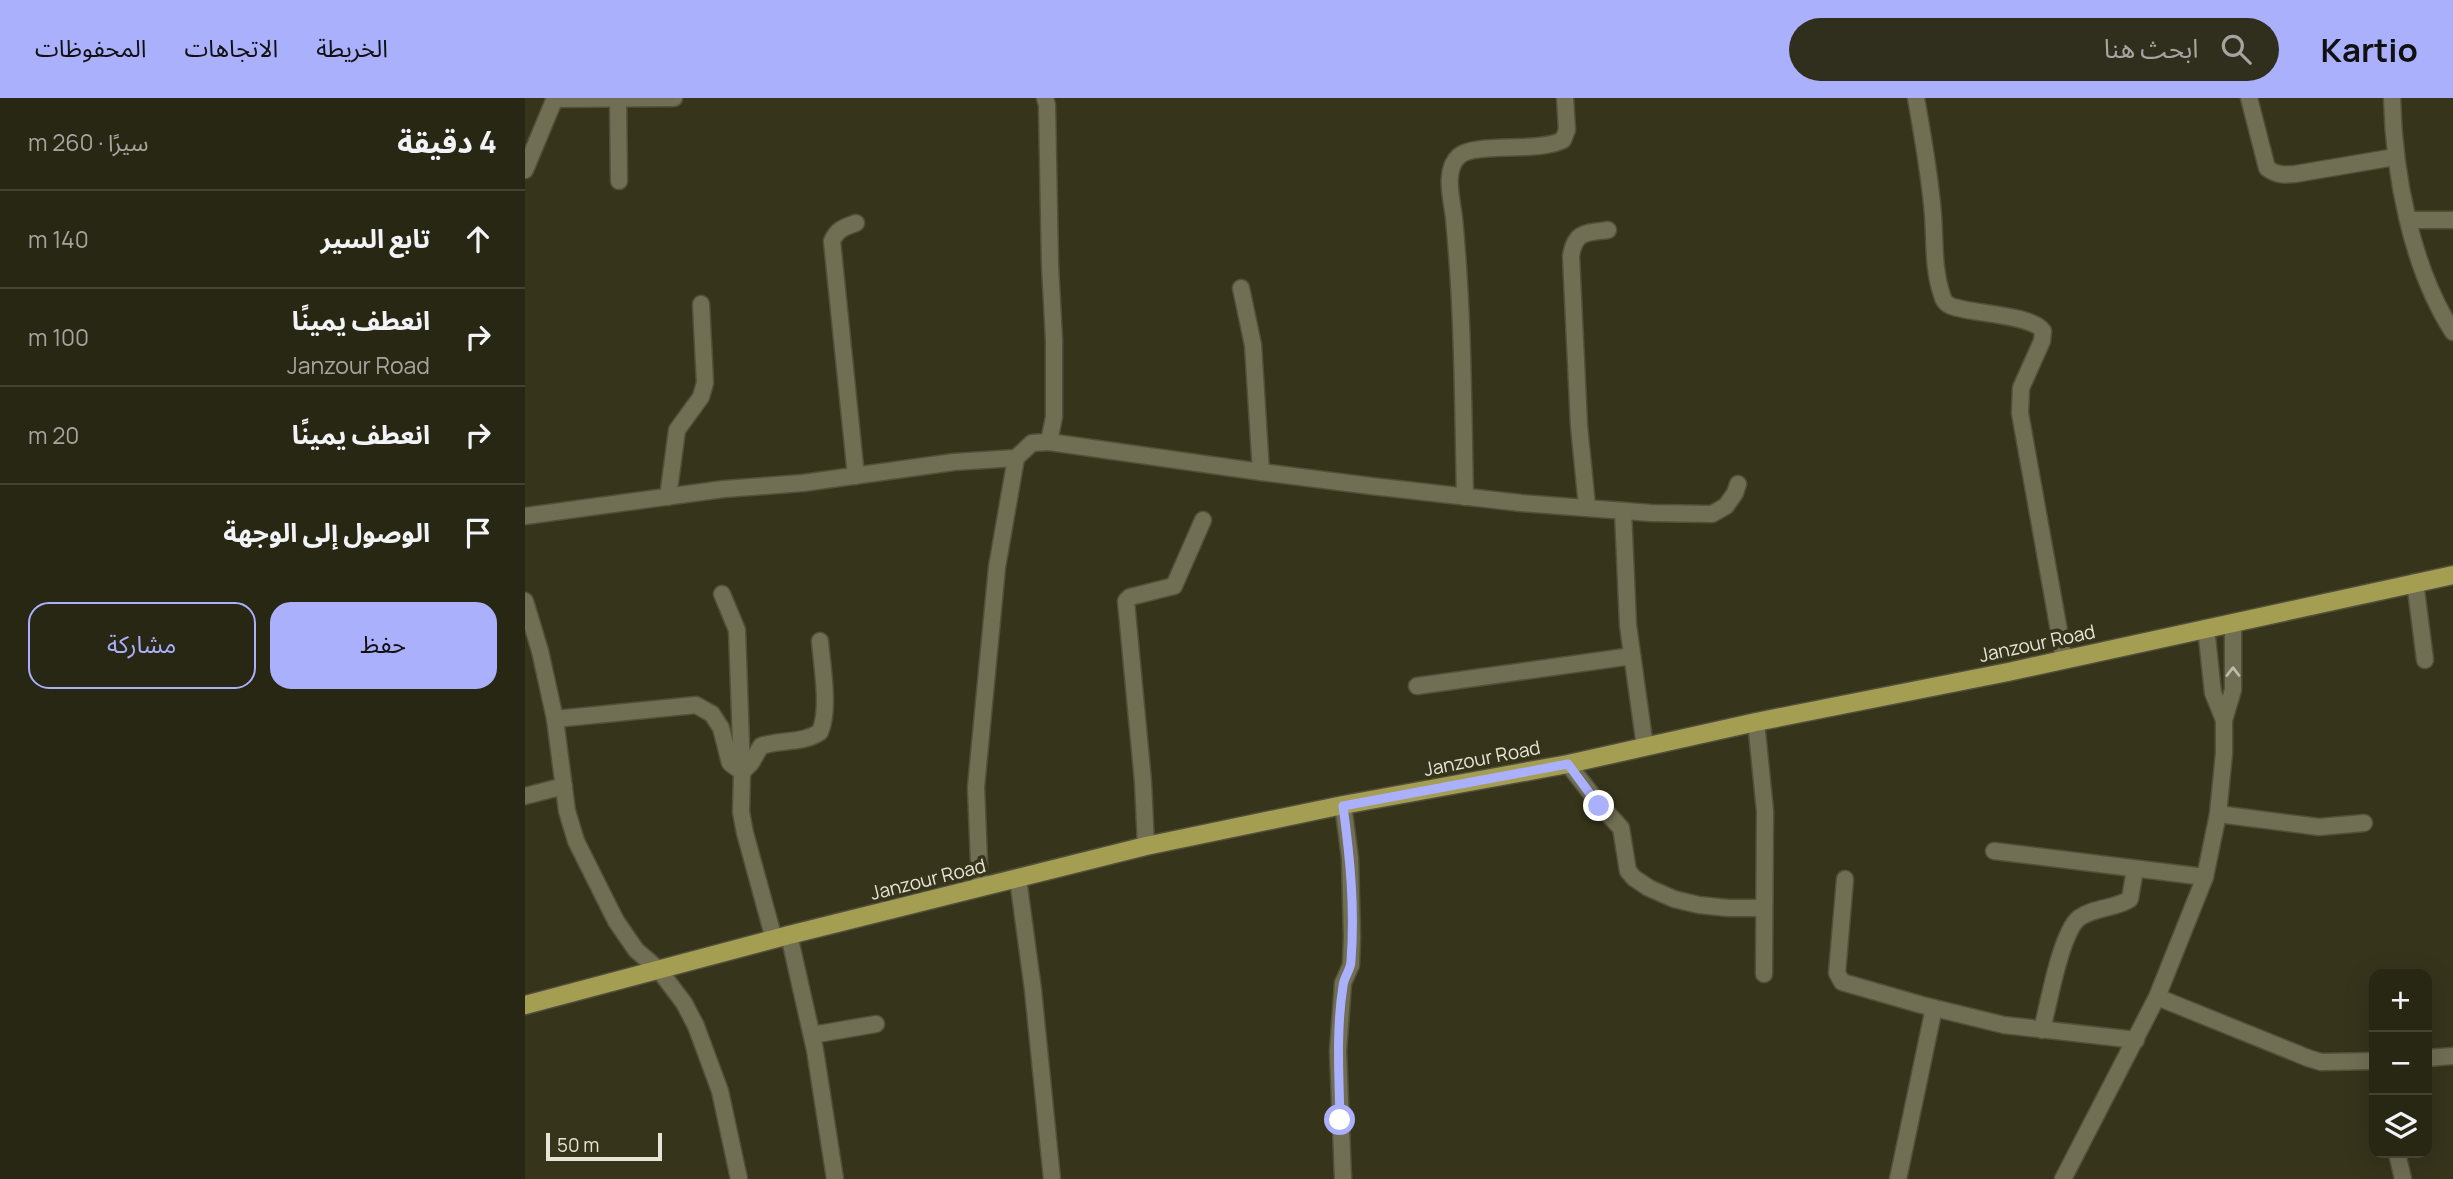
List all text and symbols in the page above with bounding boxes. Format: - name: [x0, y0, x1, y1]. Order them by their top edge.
- search box: [1789, 18, 2279, 81]
- text: Kartio: [2321, 27, 2418, 72]
- text: ابحث هنا: [2104, 30, 2199, 66]
- icon: search: [2217, 30, 2255, 68]
- text: المحفوظات: [35, 31, 146, 64]
- text: الاتجاهات: [184, 31, 278, 64]
- text: الخريطة: [316, 31, 388, 64]
- text: 4 دقيقة: [397, 121, 497, 162]
- text: سيرًا · 260 m: [28, 126, 149, 158]
- text: تابع السير: [320, 220, 430, 256]
- icon: ahead: [459, 220, 497, 258]
- text: 140 m: [28, 223, 89, 255]
- text: انعطف يمينًا: [292, 302, 430, 338]
- icon: right: [459, 318, 497, 356]
- text: 100 m: [28, 321, 89, 353]
- text: Janzour Road: [287, 349, 430, 381]
- text: انعطف يمينًا: [292, 416, 430, 452]
- icon: right: [459, 416, 497, 454]
- text: 20 m: [28, 419, 79, 451]
- text: الوصول إلى الوجهة: [223, 514, 430, 550]
- icon: arrive: [459, 514, 497, 552]
- button: مشاركة: [28, 602, 256, 689]
- button: حفظ: [270, 602, 497, 689]
- street label: Janzour Road: [1977, 618, 2097, 668]
- one-way arrow: [2225, 666, 2241, 676]
- street label: Janzour Road: [1422, 734, 1542, 782]
- route end: [1583, 790, 1614, 821]
- street label: Janzour Road: [868, 852, 988, 906]
- map controls: [2369, 969, 2432, 1158]
- button: +: [2369, 969, 2432, 1032]
- button: −: [2369, 1032, 2432, 1095]
- button: layers: [2369, 1095, 2432, 1158]
- route start: [1324, 1104, 1355, 1135]
- scale bar: [546, 1130, 661, 1162]
- text: 50 m: [557, 1132, 599, 1158]

